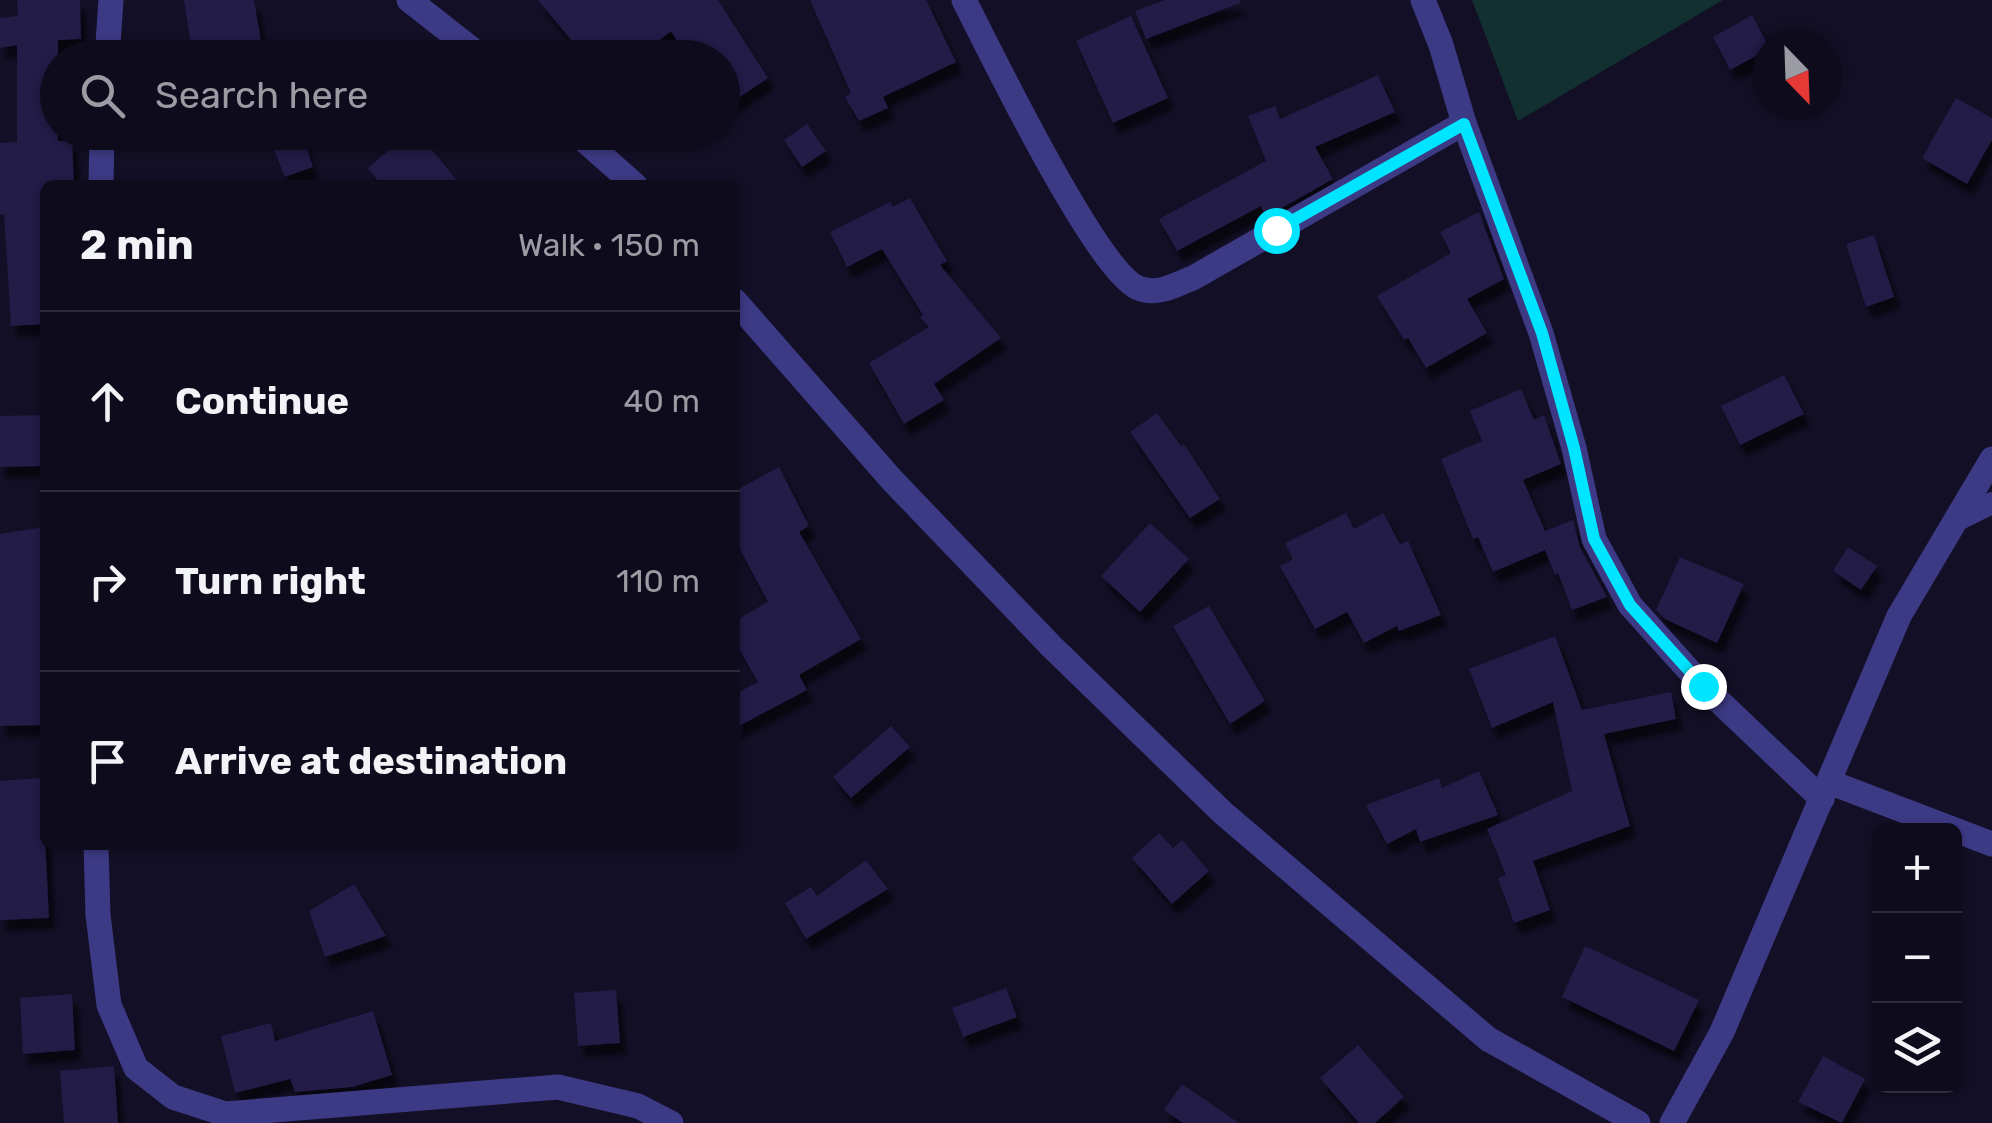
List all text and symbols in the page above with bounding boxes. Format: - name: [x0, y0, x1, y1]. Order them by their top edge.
- north arrow: [1752, 30, 1842, 120]
- search box: [40, 40, 740, 150]
- icon: search: [75, 68, 130, 123]
- text: Search here: [155, 72, 368, 118]
- route start: [1254, 208, 1300, 254]
- text: 2 min: [80, 220, 194, 270]
- text: Walk · 150 m: [518, 226, 700, 264]
- icon: ahead: [80, 374, 135, 429]
- text: Continue: [175, 378, 349, 424]
- text: 40 m: [624, 382, 700, 420]
- icon: right: [80, 554, 135, 609]
- text: Turn right: [175, 558, 366, 604]
- text: 110 m: [616, 562, 700, 600]
- route end: [1681, 664, 1727, 710]
- icon: arrive: [80, 734, 135, 789]
- text: Arrive at destination: [175, 738, 567, 784]
- map controls: [1872, 823, 1962, 1093]
- button: +: [1872, 823, 1962, 913]
- button: −: [1872, 913, 1962, 1003]
- button: layers: [1872, 1003, 1962, 1093]

